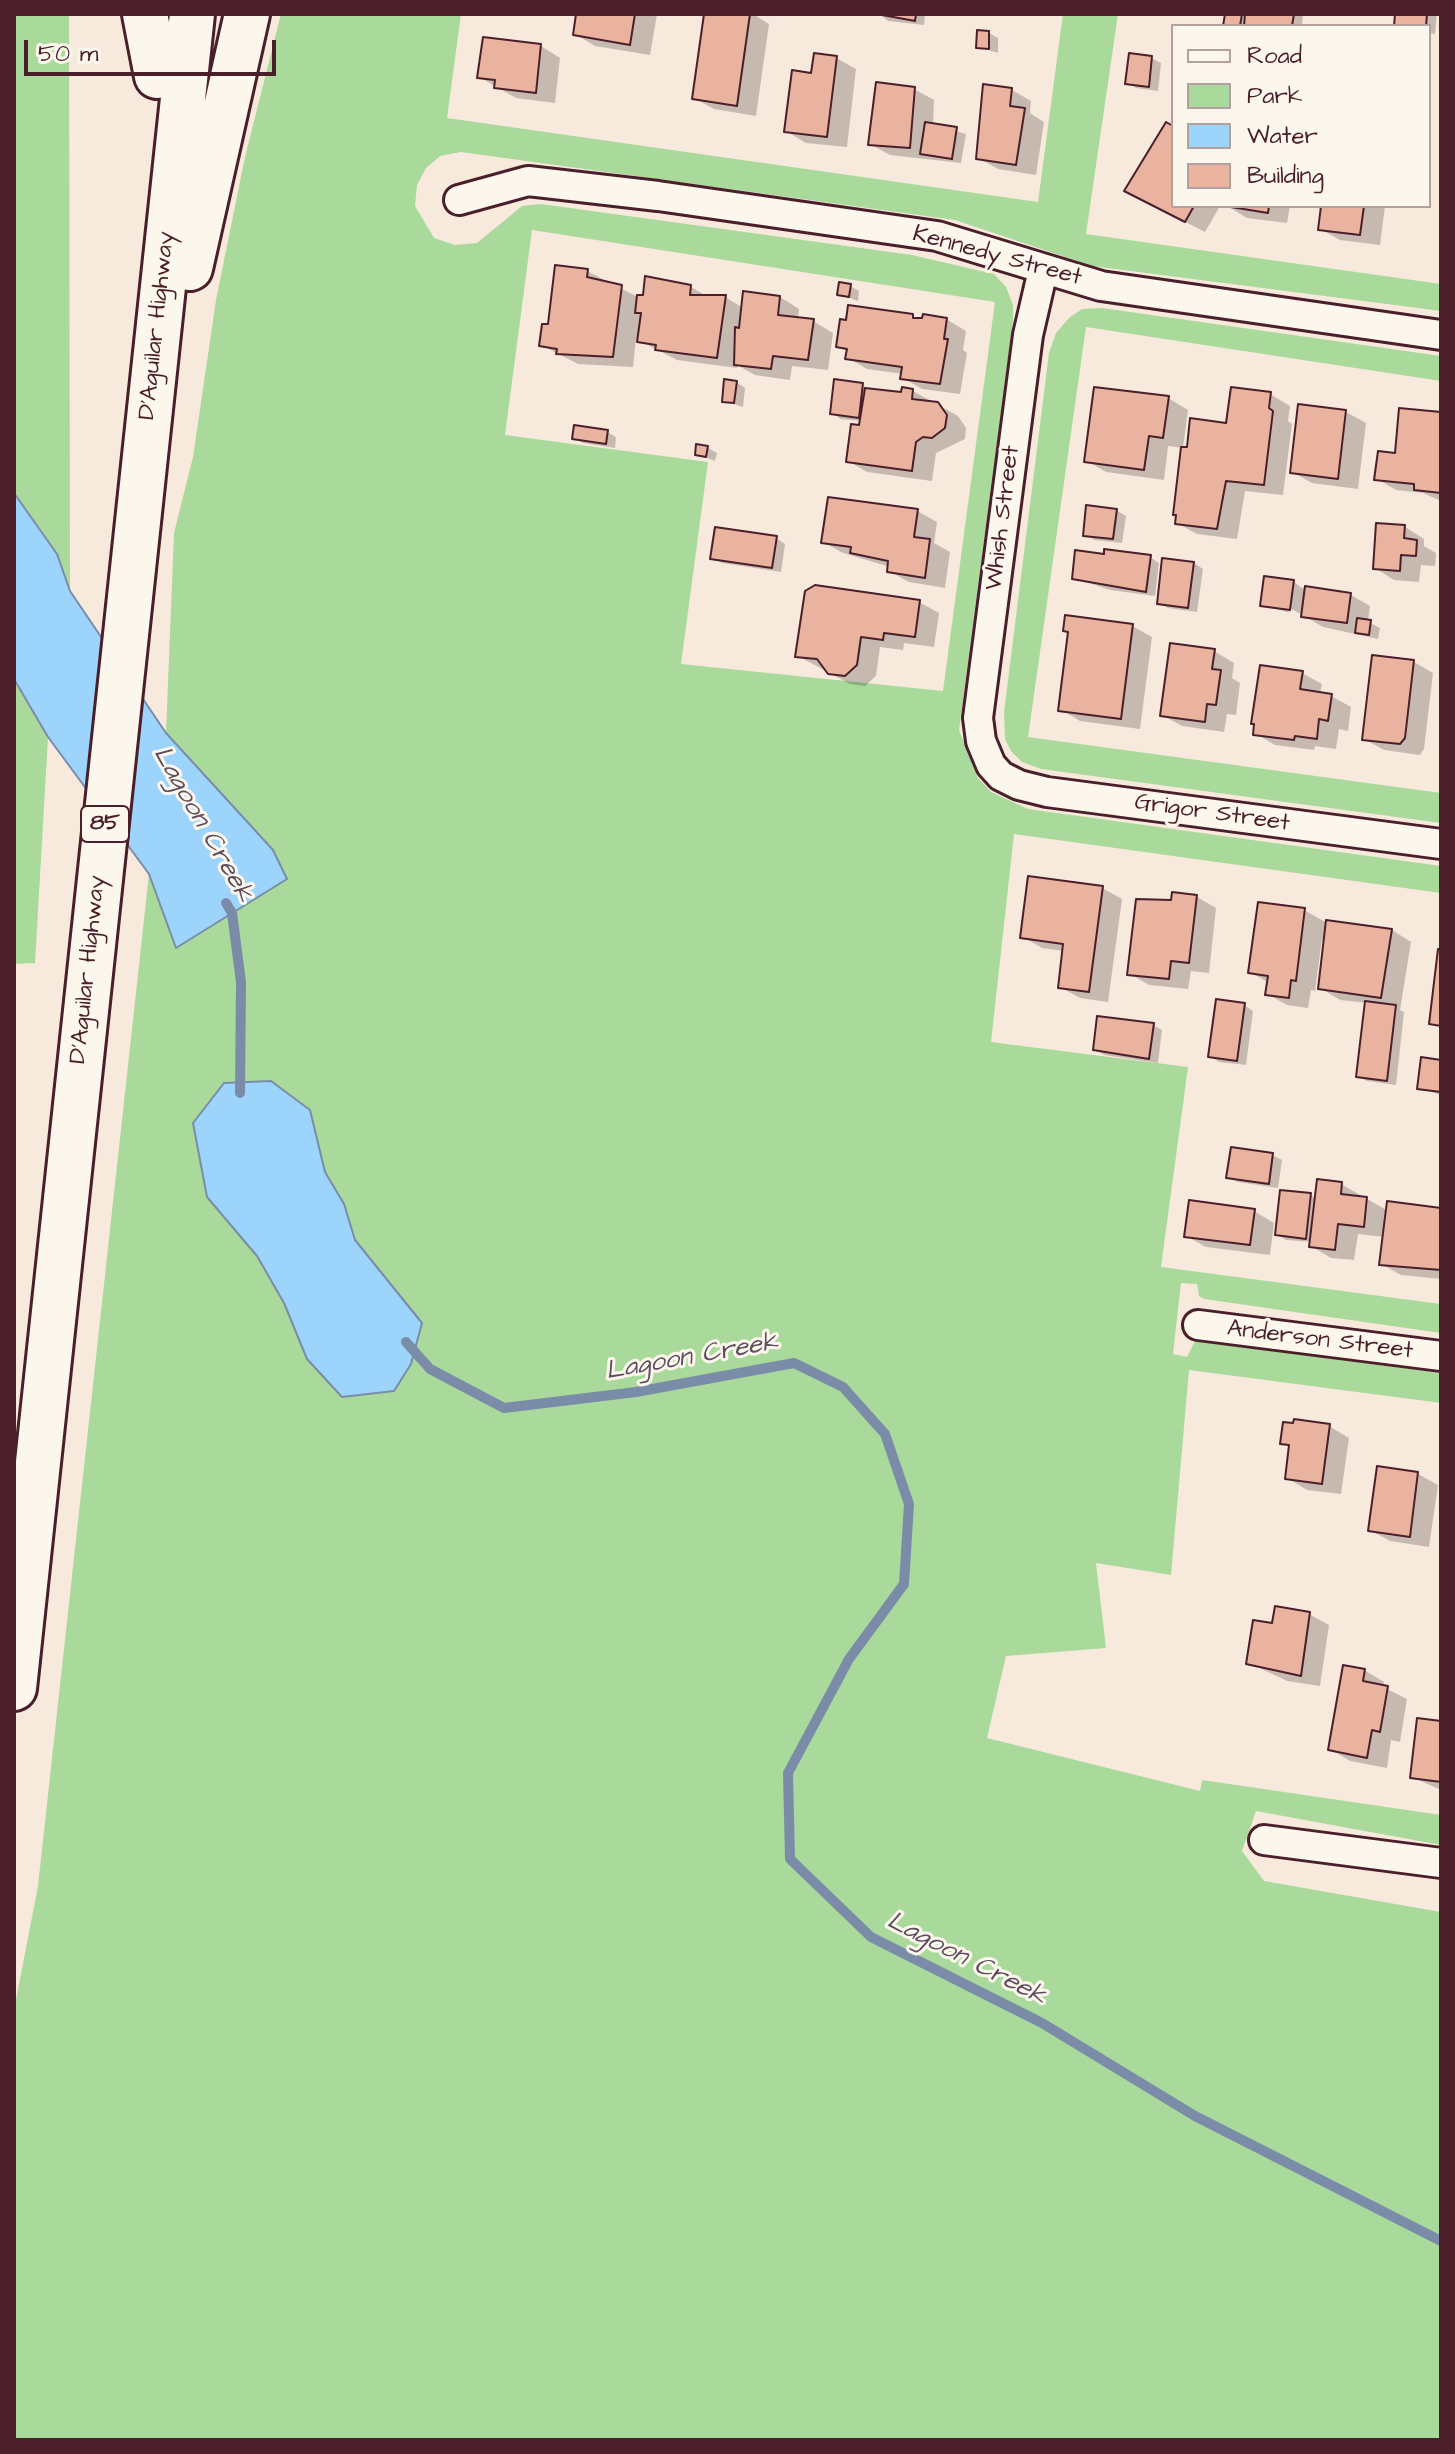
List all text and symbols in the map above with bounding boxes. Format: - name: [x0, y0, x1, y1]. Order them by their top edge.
- scale bar: [28, 24, 280, 74]
- legend: [1171, 24, 1431, 208]
- text: 50 m: [38, 37, 98, 71]
- text: Road: [1247, 39, 1302, 73]
- text: Park: [1247, 79, 1303, 113]
- text: Water: [1247, 119, 1318, 153]
- text: Building: [1247, 159, 1324, 193]
- street label: Kennedy Street: [909, 221, 1085, 293]
- street label: D'Aguilar Highway: [134, 230, 182, 422]
- street label: Whish Street: [981, 444, 1027, 592]
- water label: Lagoon Creek: [145, 742, 259, 908]
- street label: Grigor Street: [1133, 789, 1291, 839]
- road number: 85: [81, 806, 129, 842]
- street label: D'Aguilar Highway: [65, 874, 113, 1066]
- street label: Anderson Street: [1225, 1315, 1415, 1367]
- water label: Lagoon Creek: [604, 1328, 780, 1388]
- water label: Lagoon Creek: [881, 1907, 1051, 2013]

